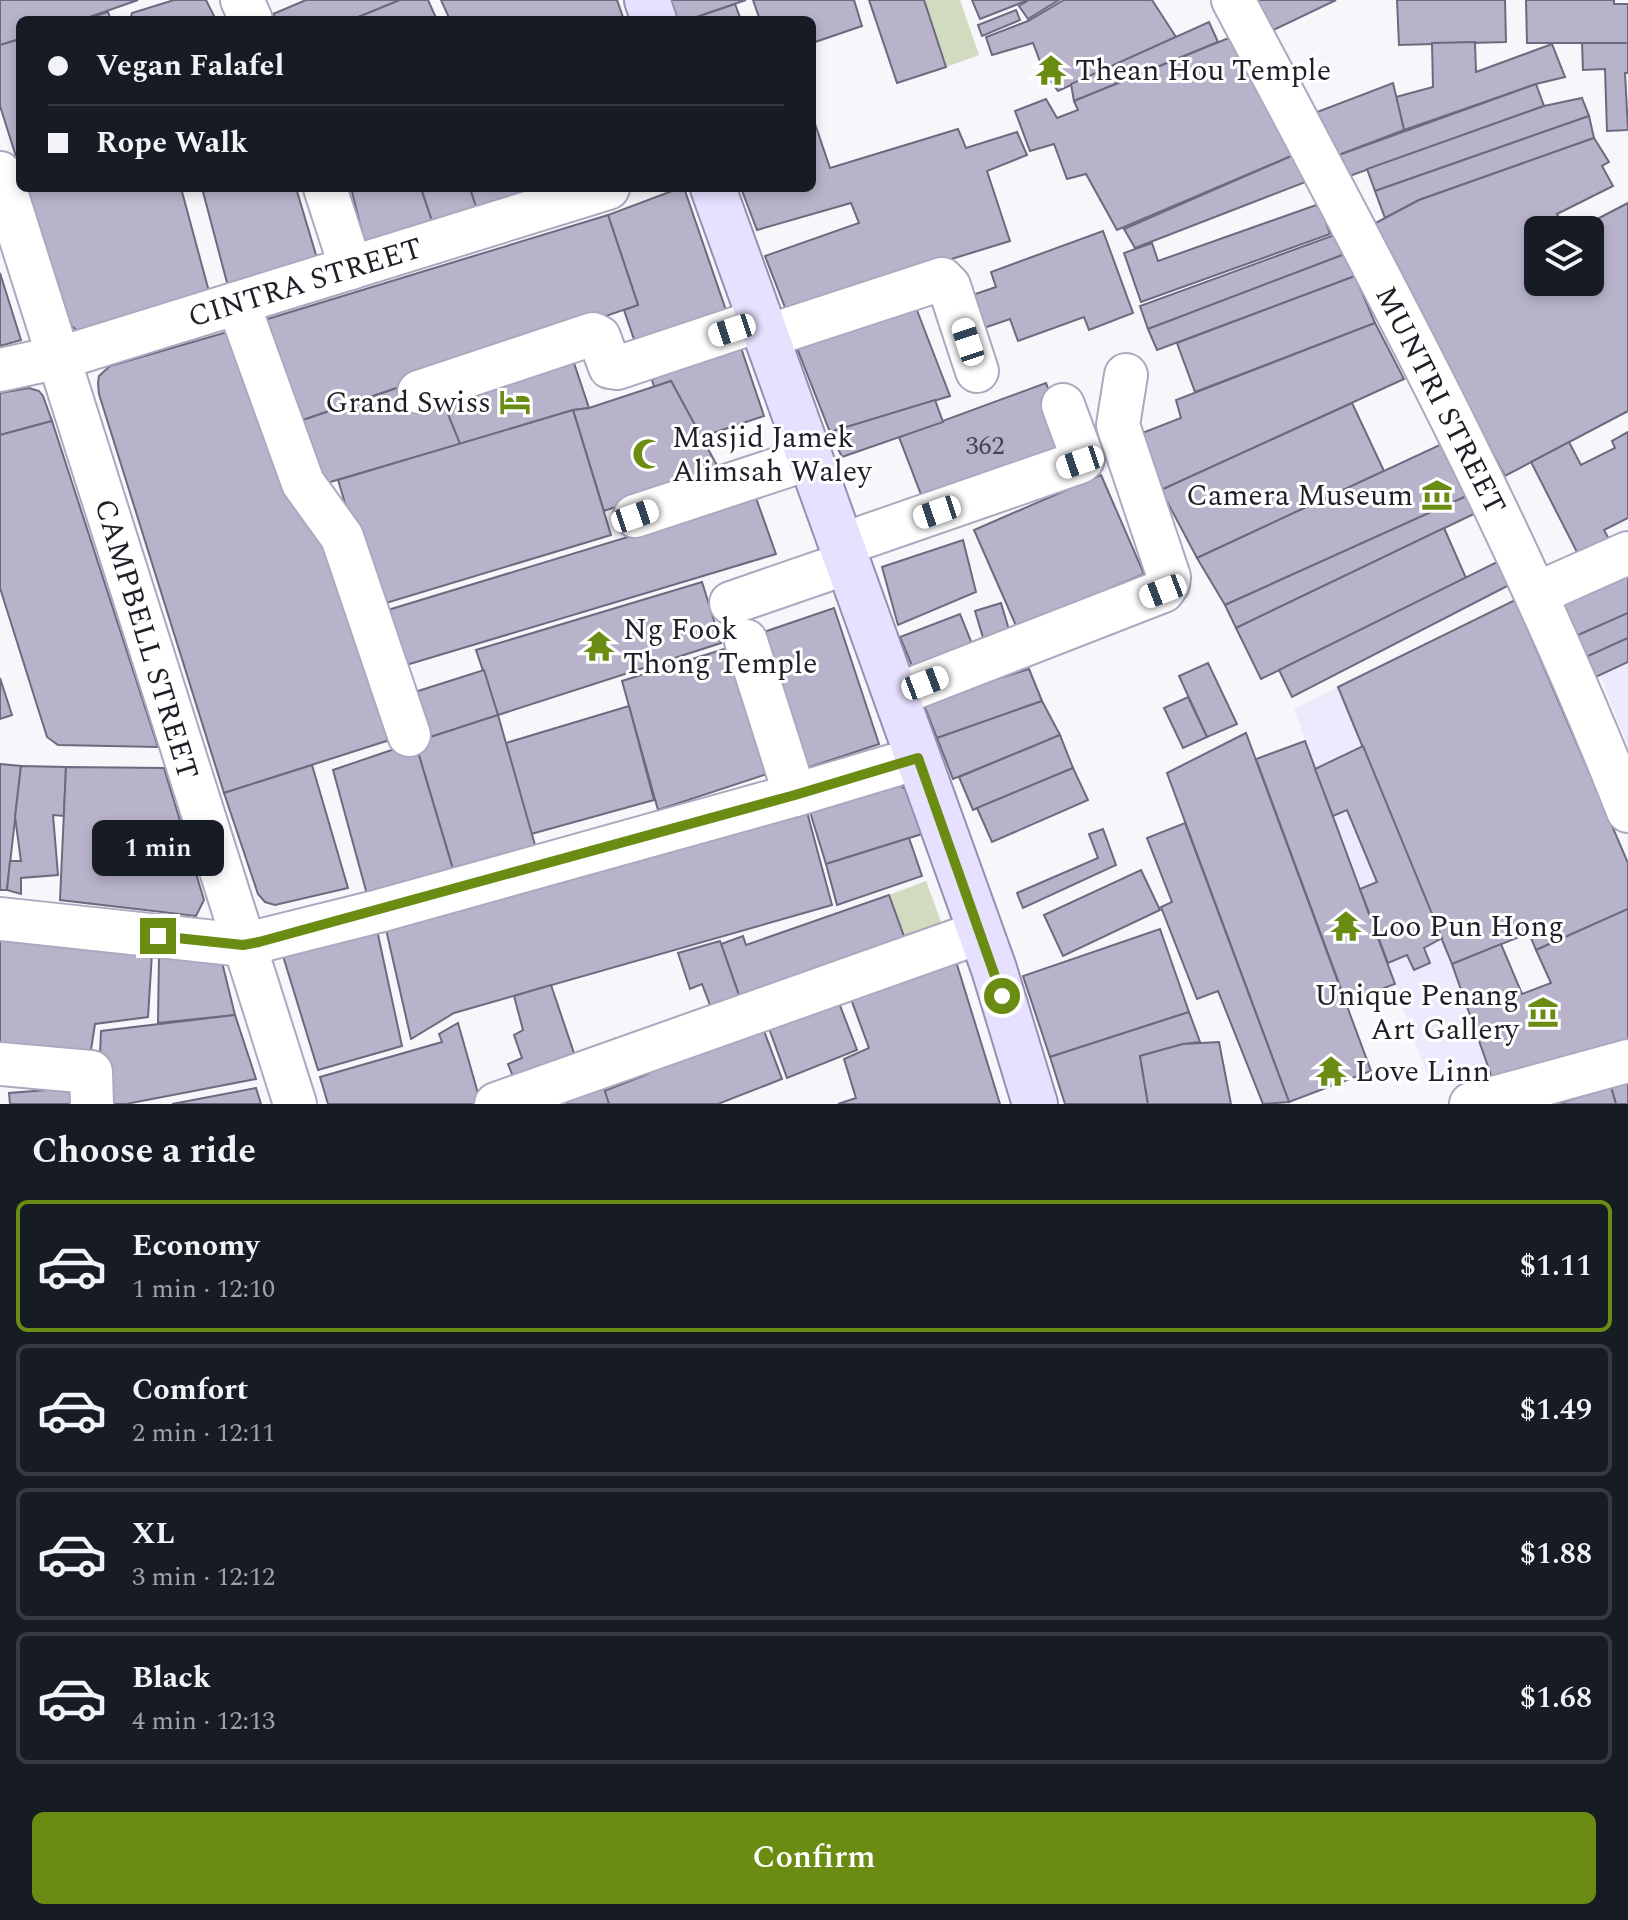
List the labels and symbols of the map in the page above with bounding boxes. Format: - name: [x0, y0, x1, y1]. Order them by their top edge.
- place label: Thean Hou Temple: [1075, 48, 1331, 94]
- temple icon: Thean Hou Temple: [1034, 53, 1068, 87]
- street label: CINTRA STREET: [182, 225, 428, 340]
- street label: MUNTRI STREET: [1363, 278, 1518, 523]
- car: [705, 311, 759, 349]
- car: [949, 315, 987, 369]
- place label: Grand Swiss: [325, 380, 491, 426]
- hotel icon: Grand Swiss: [498, 385, 532, 419]
- place label: Masjid Jamek Alimsah Waley: [672, 415, 873, 495]
- house number: 362: [965, 426, 1005, 466]
- mosque icon: Masjid Jamek Alimsah Waley: [631, 437, 665, 471]
- car: [1053, 443, 1107, 481]
- place label: Camera Museum: [1186, 473, 1413, 519]
- museum icon: Camera Museum: [1420, 478, 1454, 512]
- street label: CAMPBELL STREET: [81, 493, 211, 785]
- car: [910, 493, 964, 531]
- car: [608, 497, 662, 535]
- car: [1136, 571, 1190, 611]
- place label: Ng Fook Thong Temple: [623, 607, 817, 687]
- temple icon: Ng Fook Thong Temple: [582, 629, 616, 663]
- car: [898, 663, 952, 703]
- callout: 1 min: [92, 820, 224, 876]
- place label: Loo Pun Hong: [1370, 904, 1564, 950]
- temple icon: Loo Pun Hong: [1329, 909, 1363, 943]
- route end: [140, 918, 176, 954]
- place label: Unique Penang Art Gallery: [1314, 973, 1521, 1053]
- route start: [984, 978, 1020, 1014]
- museum icon: Unique Penang Art Gallery: [1526, 995, 1560, 1029]
- place label: Love Linn: [1355, 1049, 1490, 1095]
- temple icon: Love Linn: [1314, 1054, 1348, 1088]

